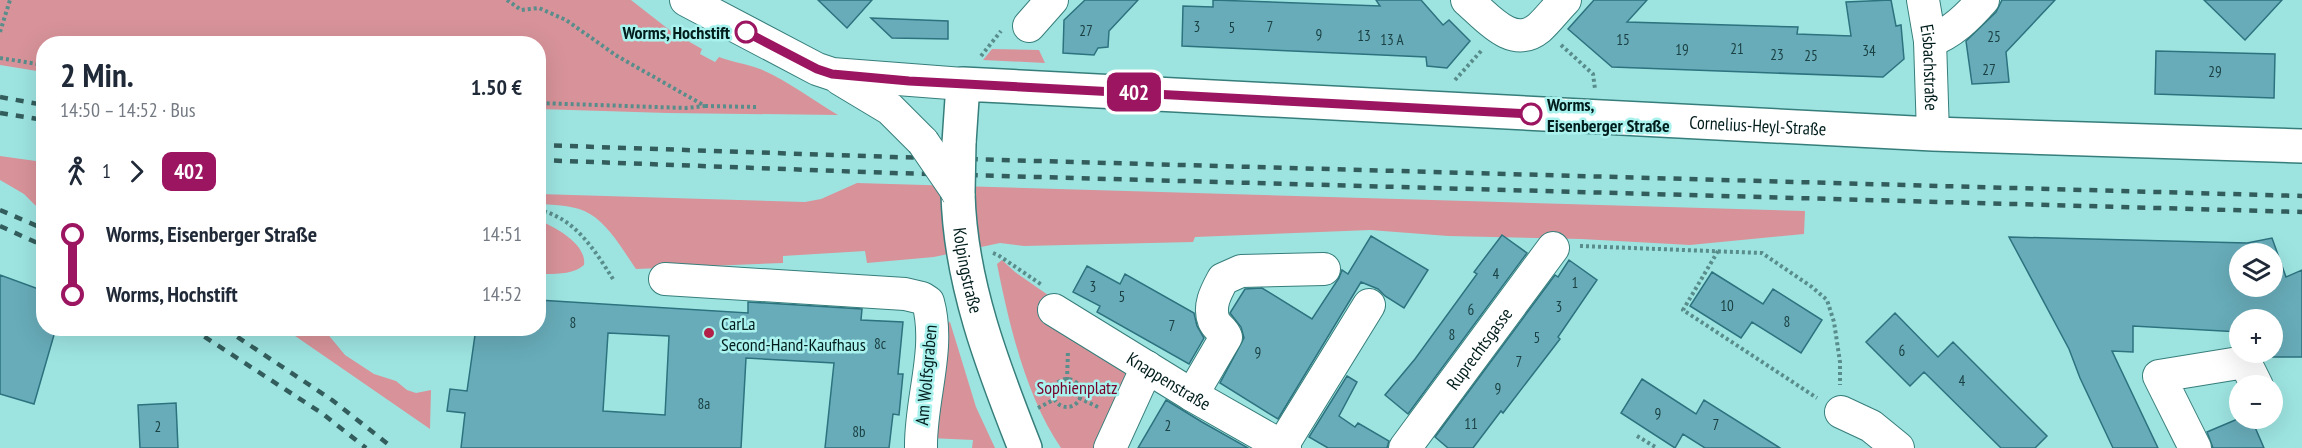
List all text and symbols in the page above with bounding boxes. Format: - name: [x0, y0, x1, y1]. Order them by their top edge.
- house number: 3: [1194, 17, 1200, 36]
- house number: 7: [1267, 17, 1273, 36]
- house number: 5: [1229, 18, 1235, 37]
- place label: Worms, Hochstift: [621, 21, 731, 44]
- marker: Worms, Hochstift: [735, 21, 757, 43]
- house number: 27: [1079, 21, 1093, 40]
- street label: Eisbachstraße: [1916, 22, 1944, 111]
- house number: 9: [1316, 25, 1322, 44]
- house number: 13: [1357, 26, 1371, 45]
- house number: 25: [1987, 27, 2001, 46]
- house number: 13 A: [1380, 30, 1405, 49]
- house number: 15: [1616, 30, 1630, 49]
- house number: 21: [1730, 39, 1744, 58]
- house number: 19: [1675, 40, 1689, 59]
- house number: 34: [1862, 41, 1876, 60]
- house number: 23: [1770, 45, 1784, 64]
- house number: 25: [1804, 46, 1818, 65]
- text: 2 Min.: [60, 53, 134, 96]
- house number: 27: [1982, 60, 1996, 79]
- house number: 29: [2208, 62, 2222, 81]
- line badge: 402: [1100, 72, 1168, 112]
- text: 1.50 €: [471, 73, 522, 101]
- text: 402: [1119, 79, 1149, 106]
- place label: Worms, Eisenberger Straße: [1546, 93, 1670, 137]
- text: 14:50 – 14:52 · Bus: [60, 97, 195, 123]
- marker: Worms, Eisenberger Straße: [1520, 103, 1542, 125]
- street label: Cornelius-Heyl-Straße: [1689, 110, 1827, 140]
- icon: walk: [60, 155, 93, 188]
- icon: forward: [120, 155, 153, 188]
- text: 1: [102, 158, 111, 184]
- text: 402: [174, 158, 204, 185]
- text: Worms, Eisenberger Straße: [106, 220, 317, 248]
- text: 14:51: [482, 221, 522, 247]
- street label: Kolpingstraße: [949, 226, 988, 316]
- map controls: [2229, 243, 2283, 429]
- button: layers: [2229, 243, 2283, 297]
- house number: 4: [1493, 264, 1500, 283]
- house number: 1: [1572, 273, 1578, 292]
- house number: 3: [1090, 277, 1096, 296]
- text: Worms, Hochstift: [106, 280, 238, 308]
- text: 14:52: [482, 281, 522, 307]
- house number: 5: [1119, 287, 1125, 306]
- house number: 10: [1720, 296, 1734, 315]
- house number: 3: [1556, 297, 1562, 316]
- house number: 6: [1468, 300, 1475, 319]
- street label: Ruprechtsgasse: [1441, 303, 1517, 394]
- button: +: [2229, 309, 2283, 363]
- place label: CarLa Second-Hand-Kaufhaus: [721, 312, 866, 356]
- house number: 8: [1784, 312, 1790, 331]
- house number: 8: [570, 313, 576, 332]
- house number: 7: [1169, 316, 1175, 335]
- street label: Am Wolfsgraben: [910, 324, 942, 426]
- house number: 8: [1449, 325, 1455, 344]
- marker: CarLa Second-Hand-Kaufhaus: [702, 326, 716, 340]
- house number: 5: [1534, 328, 1540, 347]
- house number: 8c: [874, 334, 887, 353]
- house number: 6: [1899, 341, 1906, 360]
- house number: 9: [1255, 343, 1261, 362]
- street label: Knappenstraße: [1123, 346, 1215, 415]
- house number: 7: [1516, 352, 1522, 371]
- house number: 4: [1959, 371, 1966, 390]
- button: −: [2229, 375, 2283, 429]
- park label: Sophienplatz: [1036, 376, 1118, 399]
- house number: 9: [1495, 379, 1501, 398]
- house number: 8a: [698, 394, 710, 413]
- house number: 9: [1655, 404, 1661, 423]
- house number: 11: [1464, 414, 1478, 433]
- house number: 7: [1713, 415, 1719, 434]
- house number: 2: [1165, 416, 1171, 435]
- house number: 2: [155, 417, 161, 436]
- house number: 8b: [852, 422, 866, 441]

